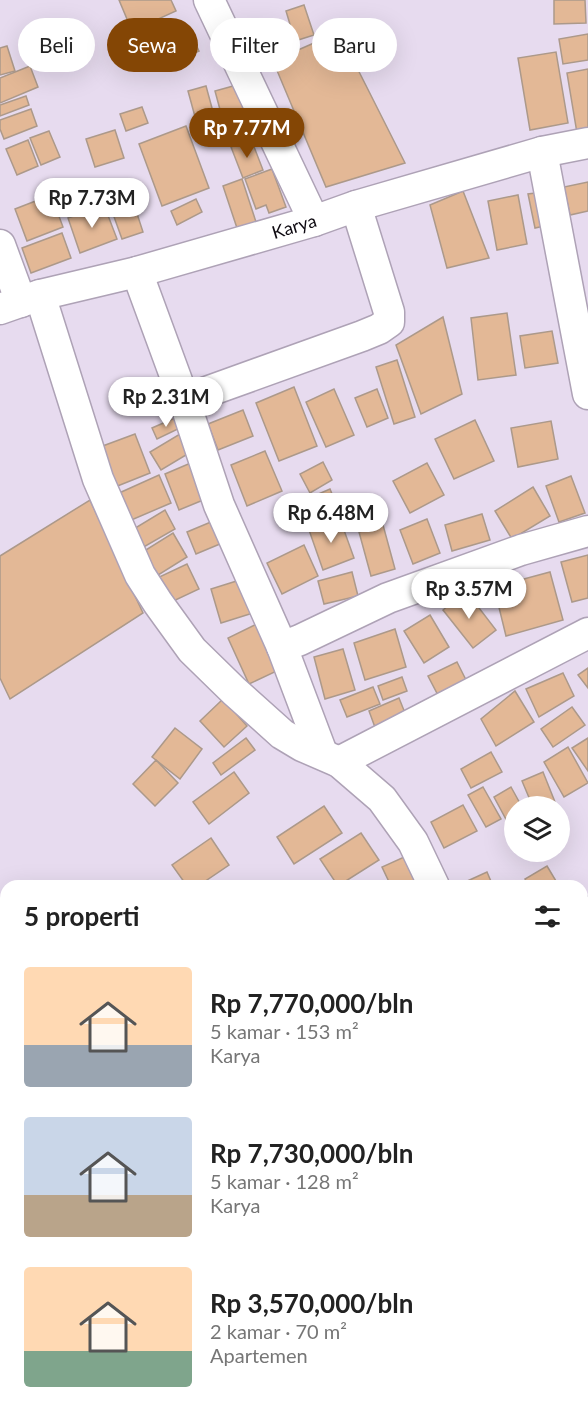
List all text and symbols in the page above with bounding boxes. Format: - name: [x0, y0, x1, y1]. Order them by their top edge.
- chip: Beli: [18, 18, 95, 72]
- chip: Sewa: [107, 18, 198, 72]
- chip: Filter: [210, 18, 300, 72]
- chip: Baru: [312, 18, 397, 72]
- pin: Rp 7.77M: [185, 108, 309, 159]
- text: Rp 7.77M: [203, 115, 291, 139]
- pin: Rp 7.73M: [30, 178, 154, 229]
- text: Rp 7.73M: [48, 185, 136, 209]
- street label: Karya: [269, 209, 319, 243]
- pin: Rp 2.31M: [104, 377, 228, 428]
- text: Rp 2.31M: [122, 384, 210, 408]
- pin: Rp 6.48M: [269, 493, 393, 544]
- text: Rp 6.48M: [287, 500, 375, 524]
- pin: Rp 3.57M: [407, 569, 531, 620]
- text: Rp 3.57M: [425, 576, 513, 600]
- map controls: [504, 796, 570, 862]
- button: layers: [504, 796, 570, 862]
- text: 5 properti: [24, 900, 140, 932]
- icon: filters: [531, 900, 564, 933]
- text: Rp 7,770,000/bln: [210, 987, 413, 1019]
- icon: home: [72, 991, 144, 1063]
- text: 5 kamar · 153 m²: [210, 1019, 359, 1043]
- text: Karya: [210, 1043, 260, 1067]
- text: Rp 7,730,000/bln: [210, 1137, 413, 1169]
- icon: home: [72, 1141, 144, 1213]
- text: 5 kamar · 128 m²: [210, 1169, 359, 1193]
- text: Karya: [210, 1193, 260, 1217]
- text: Rp 3,570,000/bln: [210, 1287, 413, 1319]
- icon: home: [72, 1291, 144, 1363]
- text: 2 kamar · 70 m²: [210, 1319, 347, 1343]
- text: Apartemen: [210, 1343, 308, 1367]

